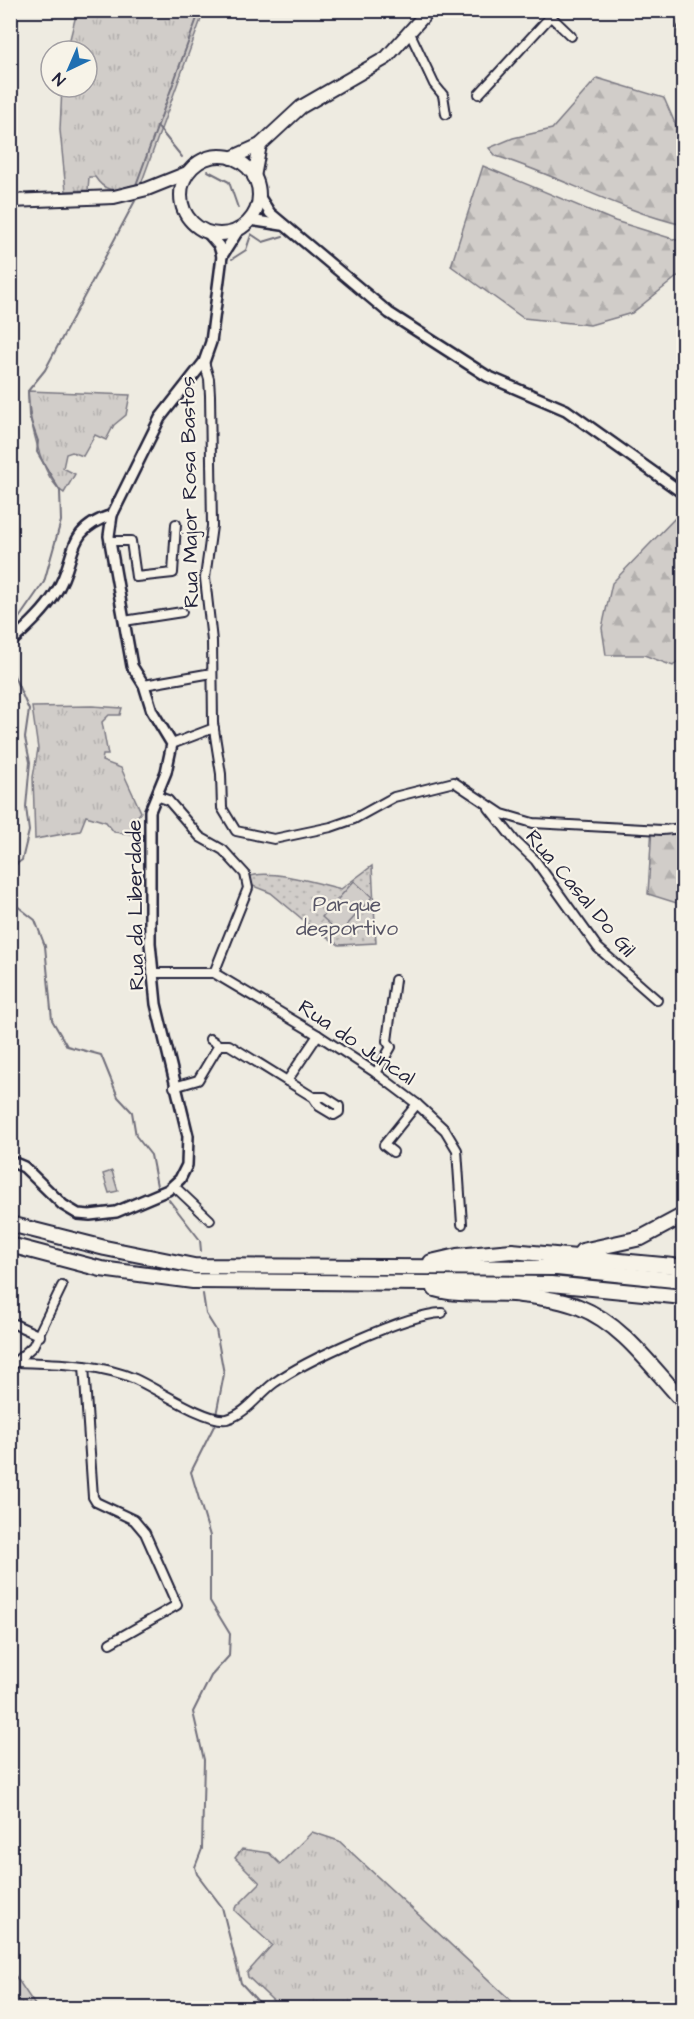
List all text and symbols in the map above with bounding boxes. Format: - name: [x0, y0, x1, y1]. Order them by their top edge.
- north arrow: [39, 39, 99, 99]
- text: N: [48, 68, 71, 90]
- street label: Rua Major Rosa Bastos: [173, 376, 206, 608]
- street label: Rua da Liberdade: [120, 819, 151, 991]
- street label: Rua Casal Do Gil: [519, 823, 643, 963]
- park label: Parque desportivo: [296, 890, 398, 944]
- street label: Rua do Juncal: [293, 993, 421, 1092]

